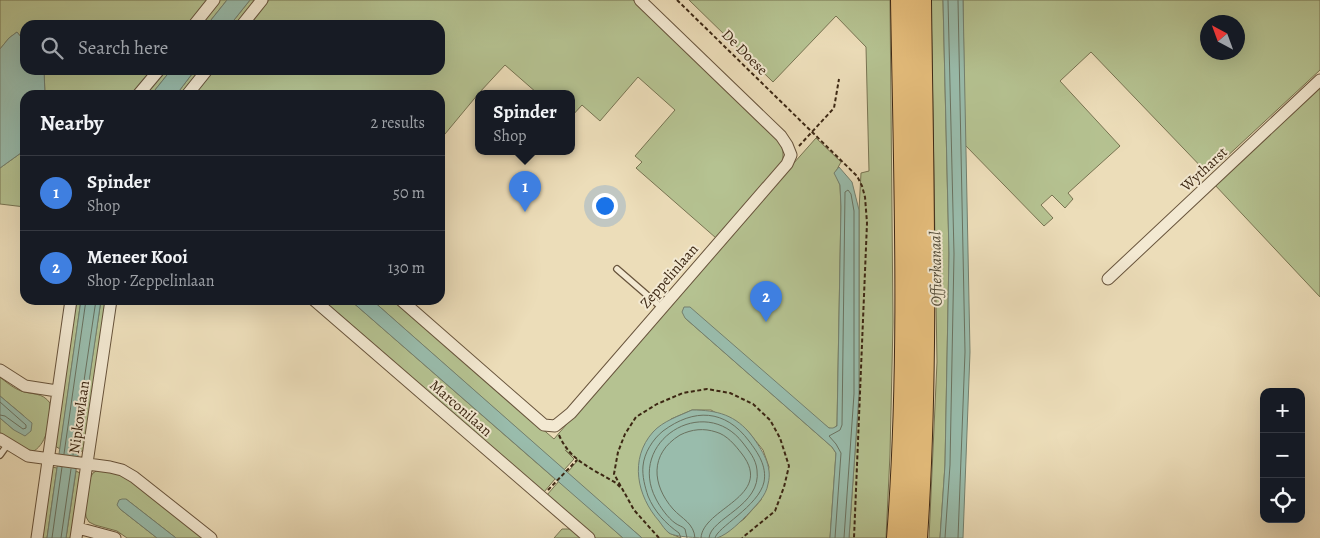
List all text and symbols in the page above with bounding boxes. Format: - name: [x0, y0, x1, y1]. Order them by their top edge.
- north arrow: [1200, 15, 1245, 60]
- search box: [20, 20, 445, 75]
- street label: De Doese: [718, 25, 773, 80]
- icon: search: [38, 34, 66, 62]
- text: Search here: [78, 35, 168, 61]
- popup: [475, 90, 575, 155]
- text: Spinder: [493, 99, 557, 125]
- text: Nearby: [40, 109, 103, 137]
- text: 2 results: [370, 112, 425, 134]
- text: Shop: [493, 125, 527, 147]
- street label: Wytharst: [1176, 142, 1232, 196]
- text: Spinder: [87, 169, 150, 195]
- pin: 1: [509, 171, 541, 212]
- text: 1: [53, 182, 59, 204]
- text: 50 m: [393, 182, 425, 204]
- your location: [592, 193, 618, 219]
- text: Shop: [87, 195, 120, 217]
- water label: Offierkanaal: [924, 231, 948, 307]
- street label: Zeppelinlaan: [635, 239, 703, 313]
- text: Meneer Kooi: [87, 244, 188, 270]
- text: 2: [52, 257, 60, 279]
- text: 130 m: [388, 257, 425, 279]
- text: Shop · Zeppelinlaan: [87, 270, 215, 292]
- pin: 2: [750, 281, 782, 322]
- street label: Marconilaan: [425, 375, 497, 441]
- street label: Nipkowlaan: [64, 379, 94, 455]
- map controls: [1260, 388, 1305, 523]
- button: +: [1260, 388, 1305, 433]
- button: −: [1260, 433, 1305, 478]
- button: locate: [1260, 478, 1305, 523]

